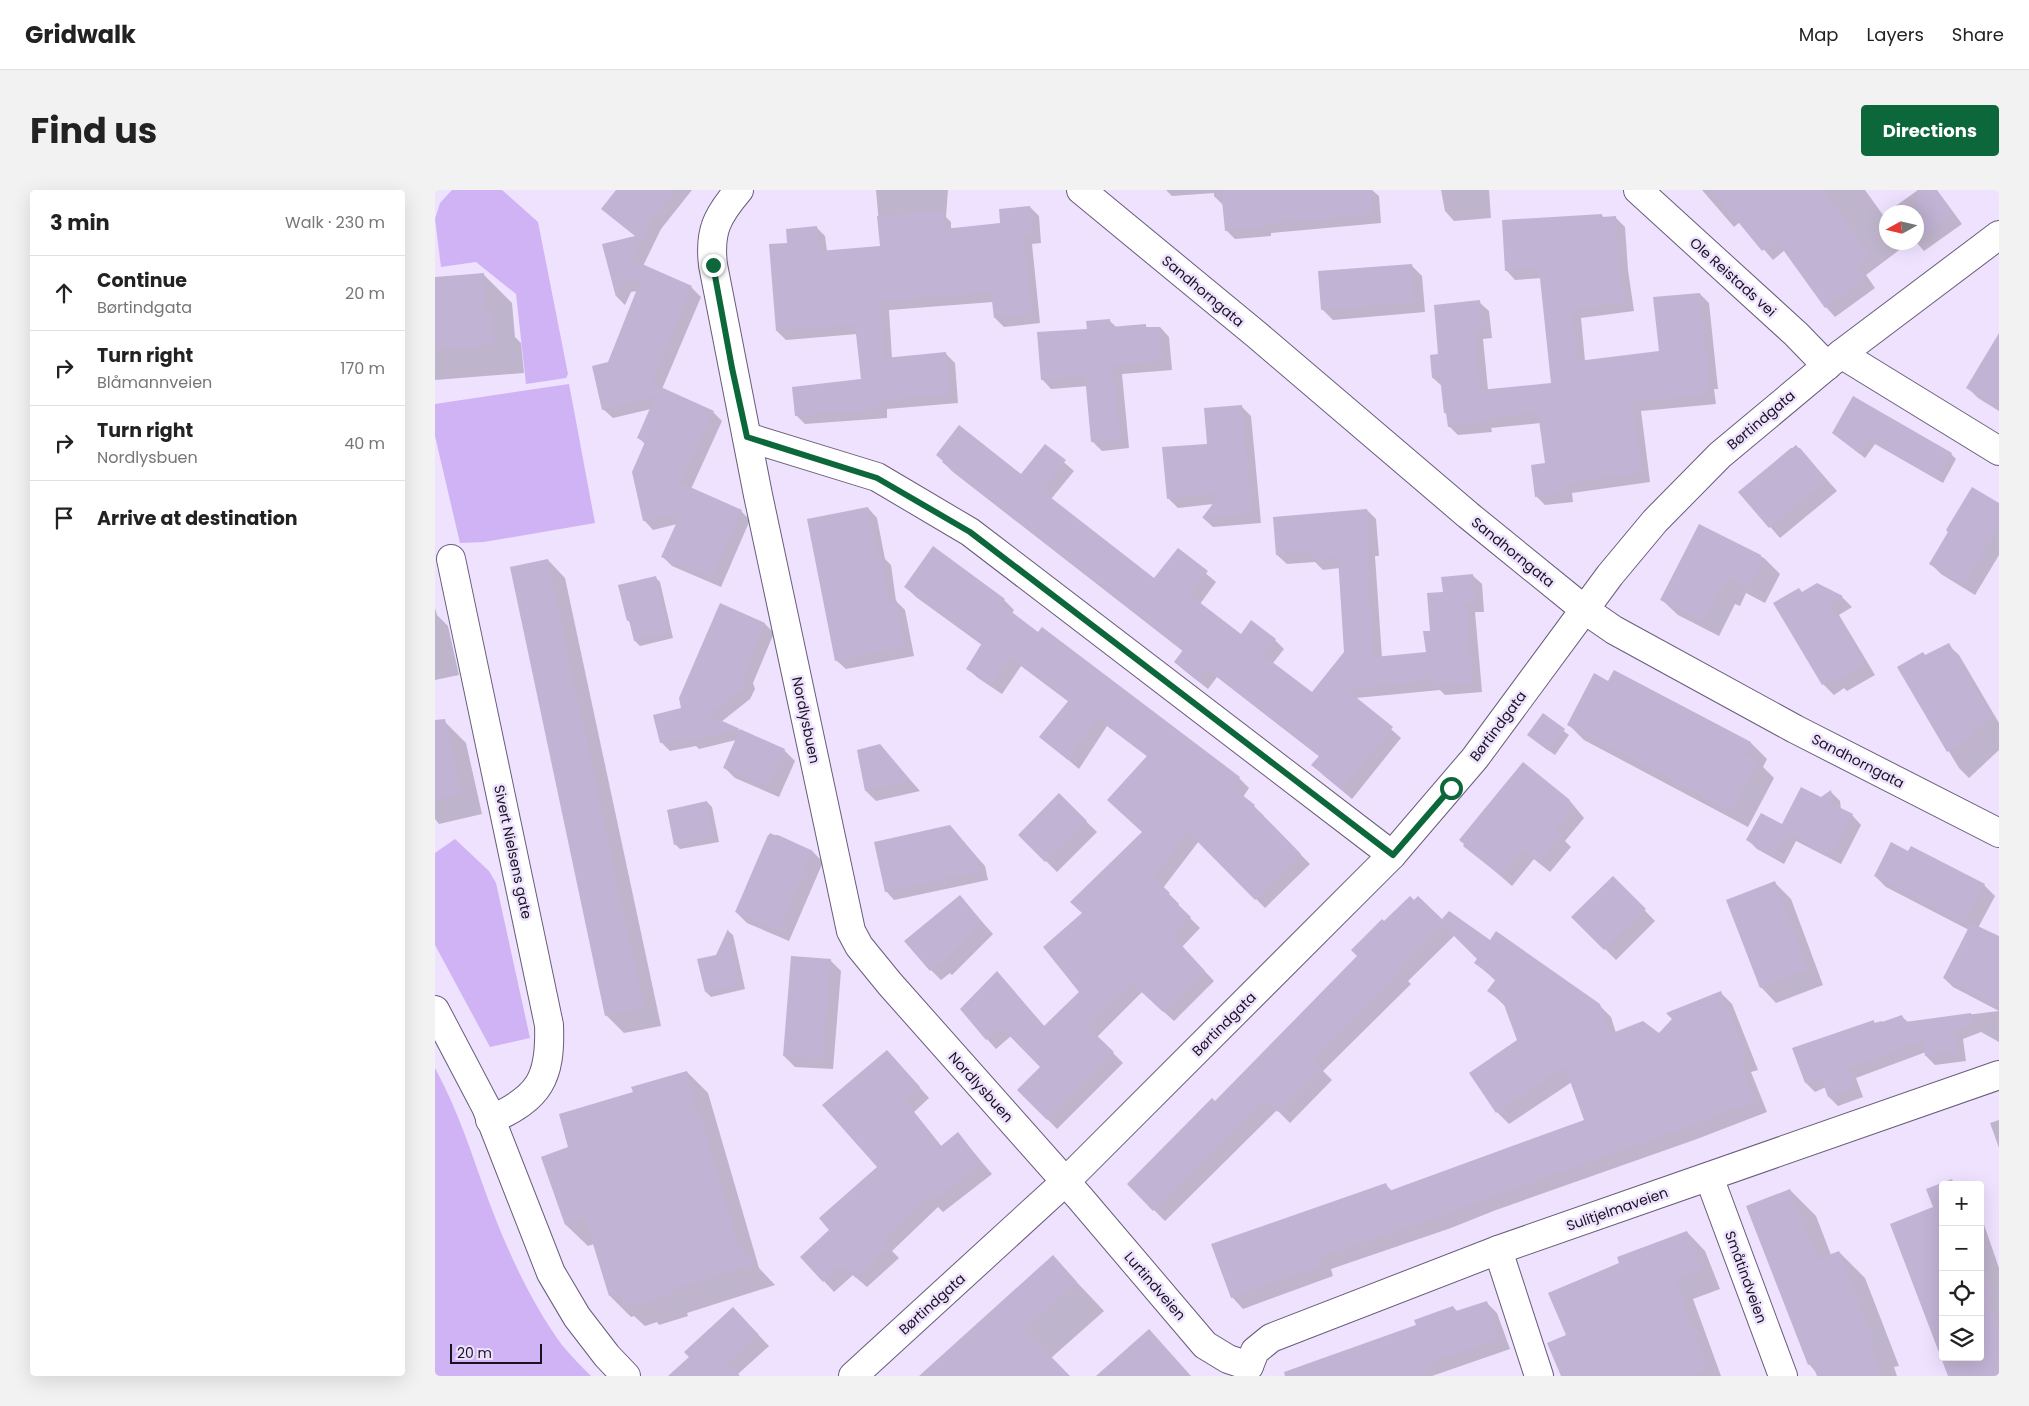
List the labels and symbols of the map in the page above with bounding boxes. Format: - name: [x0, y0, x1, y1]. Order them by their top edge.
- north arrow: [1879, 205, 1924, 250]
- street label: Ole Reistads vei: [1685, 233, 1781, 321]
- street label: Sandhorngata: [1158, 251, 1248, 331]
- route end: [702, 254, 725, 277]
- street label: Børtindgata: [1723, 386, 1799, 454]
- street label: Sandhorngata: [1467, 512, 1559, 592]
- street label: Nordlysbuen: [787, 675, 825, 765]
- street label: Børtindgata: [1465, 687, 1531, 765]
- street label: Sandhorngata: [1808, 729, 1908, 793]
- route start: [1440, 777, 1463, 800]
- street label: Sivert Nielsens gate: [489, 783, 537, 921]
- street label: Børtindgata: [1188, 988, 1260, 1060]
- street label: Nordlysbuen: [944, 1048, 1018, 1126]
- street label: Sulitjelmaveien: [1564, 1182, 1670, 1236]
- street label: Småtindveien: [1720, 1228, 1772, 1326]
- street label: Lurtindveien: [1120, 1247, 1190, 1325]
- street label: Børtindgata: [894, 1269, 970, 1339]
- scale bar: [450, 1341, 543, 1364]

